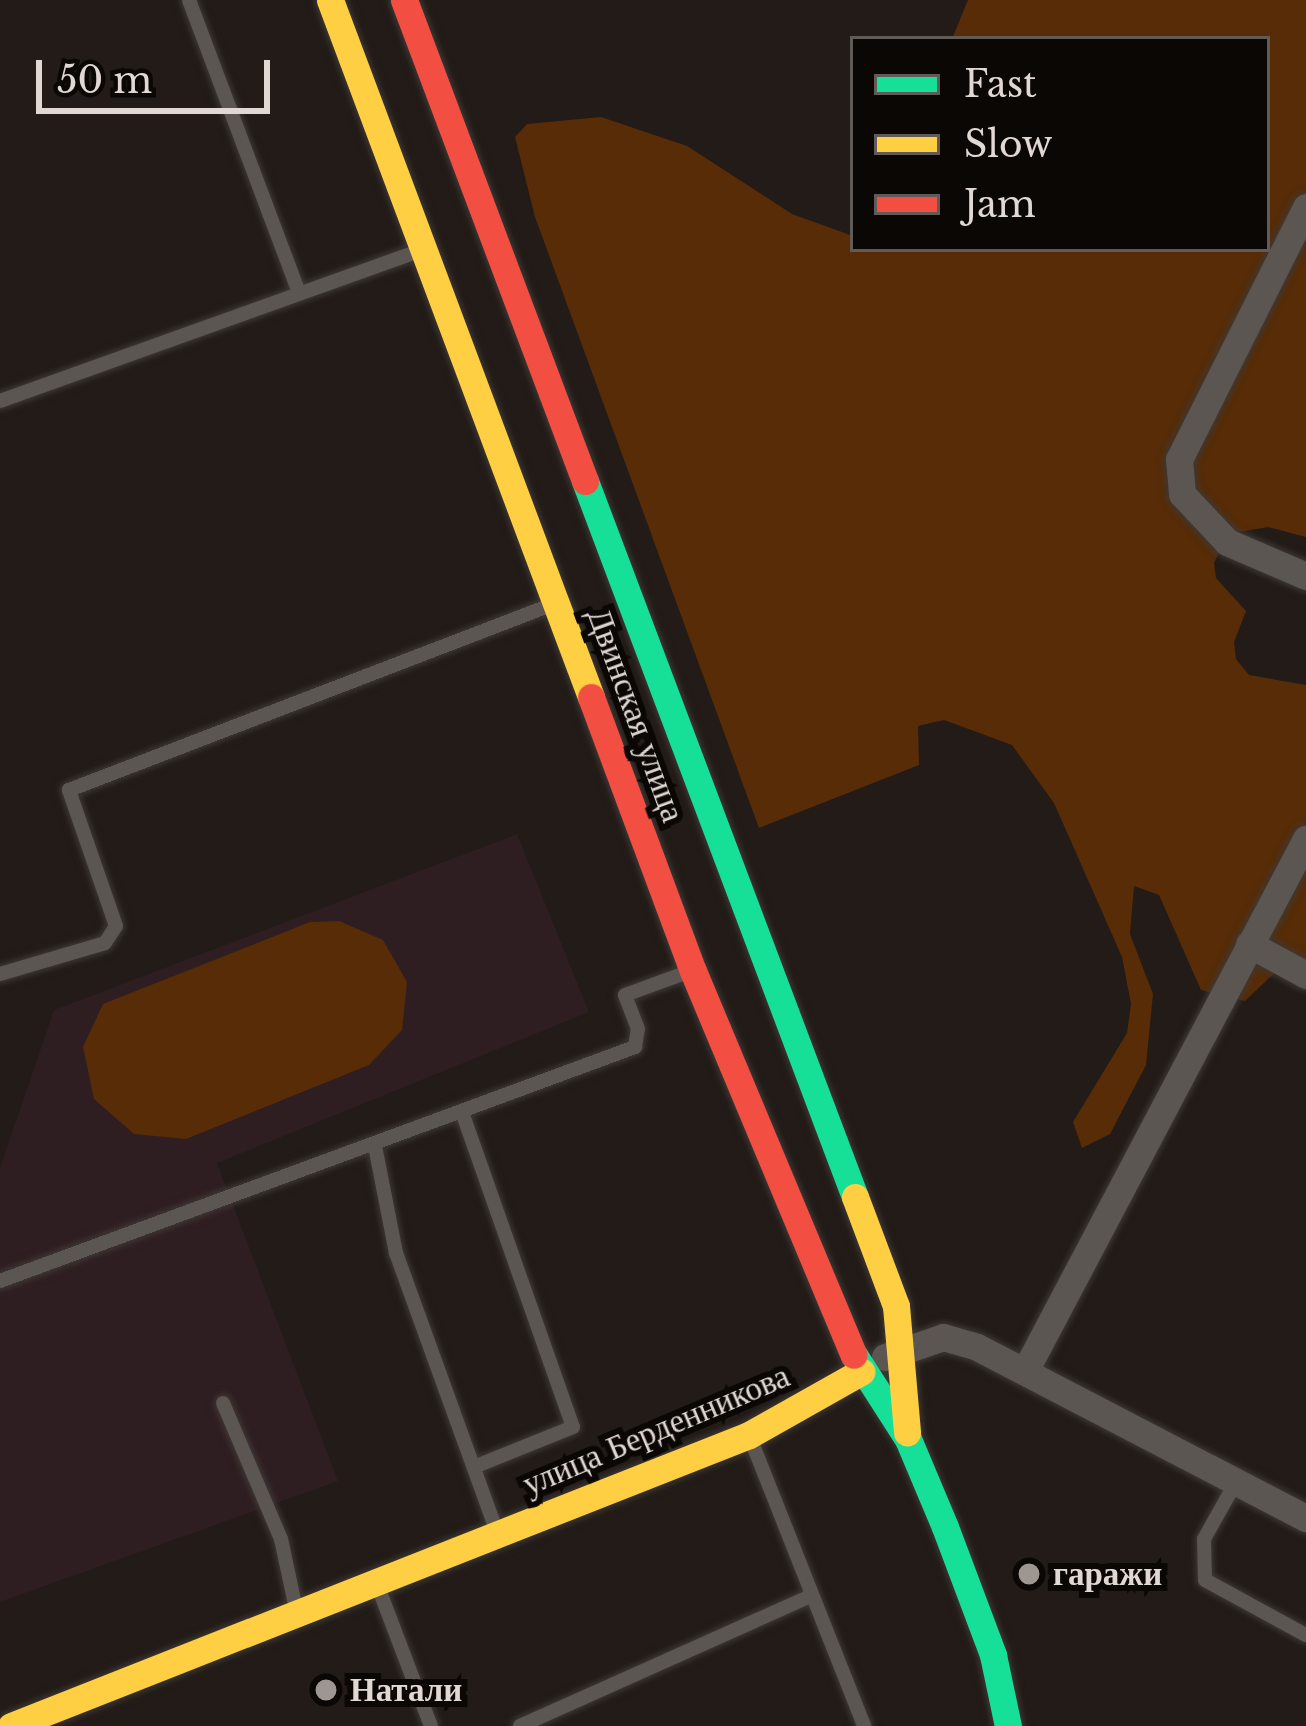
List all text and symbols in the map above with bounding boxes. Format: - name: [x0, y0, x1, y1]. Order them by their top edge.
- scale bar: [42, 36, 276, 110]
- legend: [850, 36, 1270, 252]
- text: 50 m: [57, 58, 152, 103]
- text: Fast: [964, 62, 1037, 107]
- text: Slow: [964, 122, 1052, 167]
- text: Jam: [964, 182, 1036, 227]
- street label: Двинская улица: [579, 603, 693, 827]
- street label: улица Берденникова: [517, 1356, 795, 1504]
- place label: гаражи: [1053, 1554, 1162, 1594]
- marker: гаражи: [1016, 1561, 1042, 1587]
- place label: Натали: [350, 1670, 462, 1710]
- marker: Натали: [313, 1677, 339, 1703]

